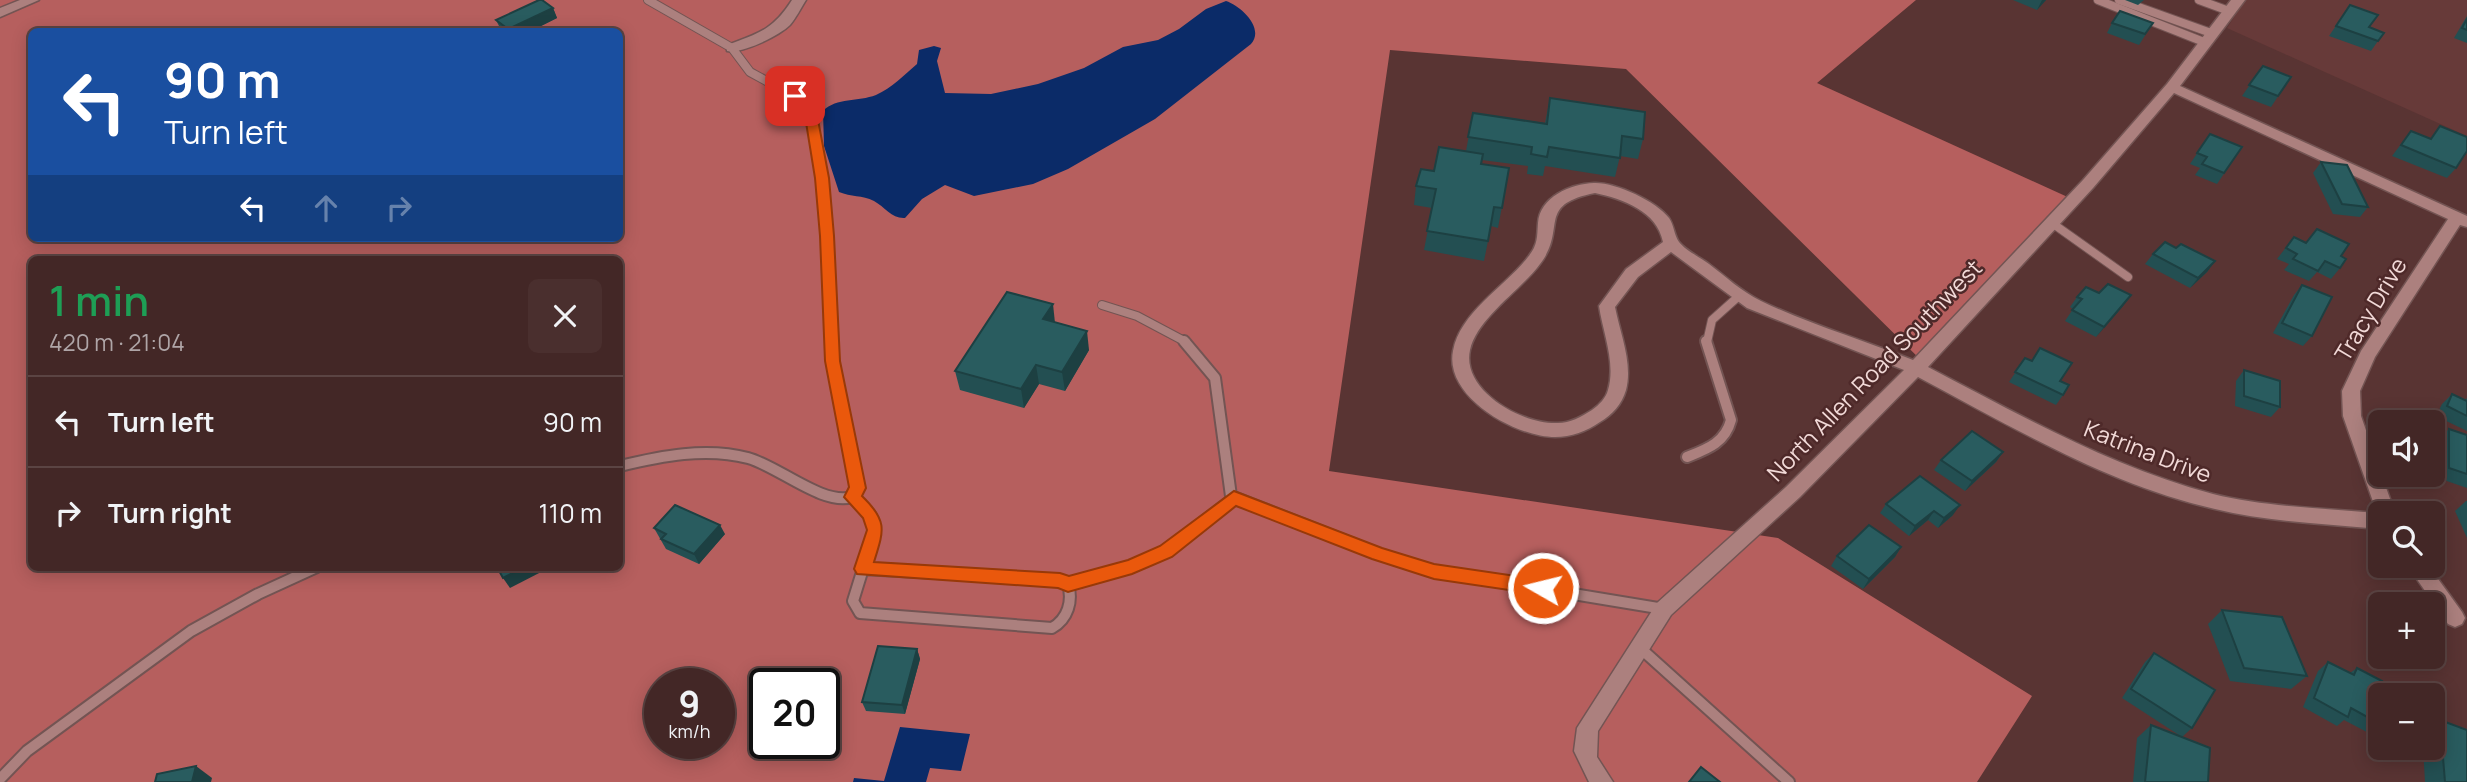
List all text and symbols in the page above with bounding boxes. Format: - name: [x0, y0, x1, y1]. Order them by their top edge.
- text: 90 m: [164, 46, 281, 113]
- icon: left: [49, 56, 140, 147]
- pin: [765, 66, 825, 126]
- icon: arrive: [776, 77, 814, 115]
- text: Turn left: [164, 110, 288, 154]
- icon: left: [234, 189, 272, 227]
- icon: ahead: [307, 189, 345, 227]
- icon: right: [380, 189, 418, 227]
- street label: Tracy Drive: [2326, 251, 2414, 367]
- street label: North Allen Road Southwest: [1759, 252, 1989, 488]
- text: 1 min: [49, 271, 149, 329]
- button: close: [528, 279, 602, 353]
- text: 420 m · 21:04: [49, 326, 185, 358]
- icon: left: [49, 403, 87, 441]
- text: Turn left: [108, 404, 215, 440]
- text: 90 m: [543, 404, 602, 440]
- map controls: [2368, 410, 2445, 760]
- button: sound: [2368, 410, 2445, 487]
- street label: Katrina Drive: [2080, 412, 2216, 490]
- icon: right: [49, 494, 87, 532]
- text: Turn right: [108, 495, 232, 531]
- text: 110 m: [539, 495, 602, 531]
- button: search: [2368, 501, 2445, 578]
- position arrow: [1506, 551, 1580, 625]
- button: +: [2368, 592, 2445, 669]
- speed limit sign: 20: [749, 668, 840, 759]
- text: 9: [679, 680, 700, 728]
- button: −: [2368, 683, 2445, 760]
- text: km/h: [669, 719, 710, 743]

